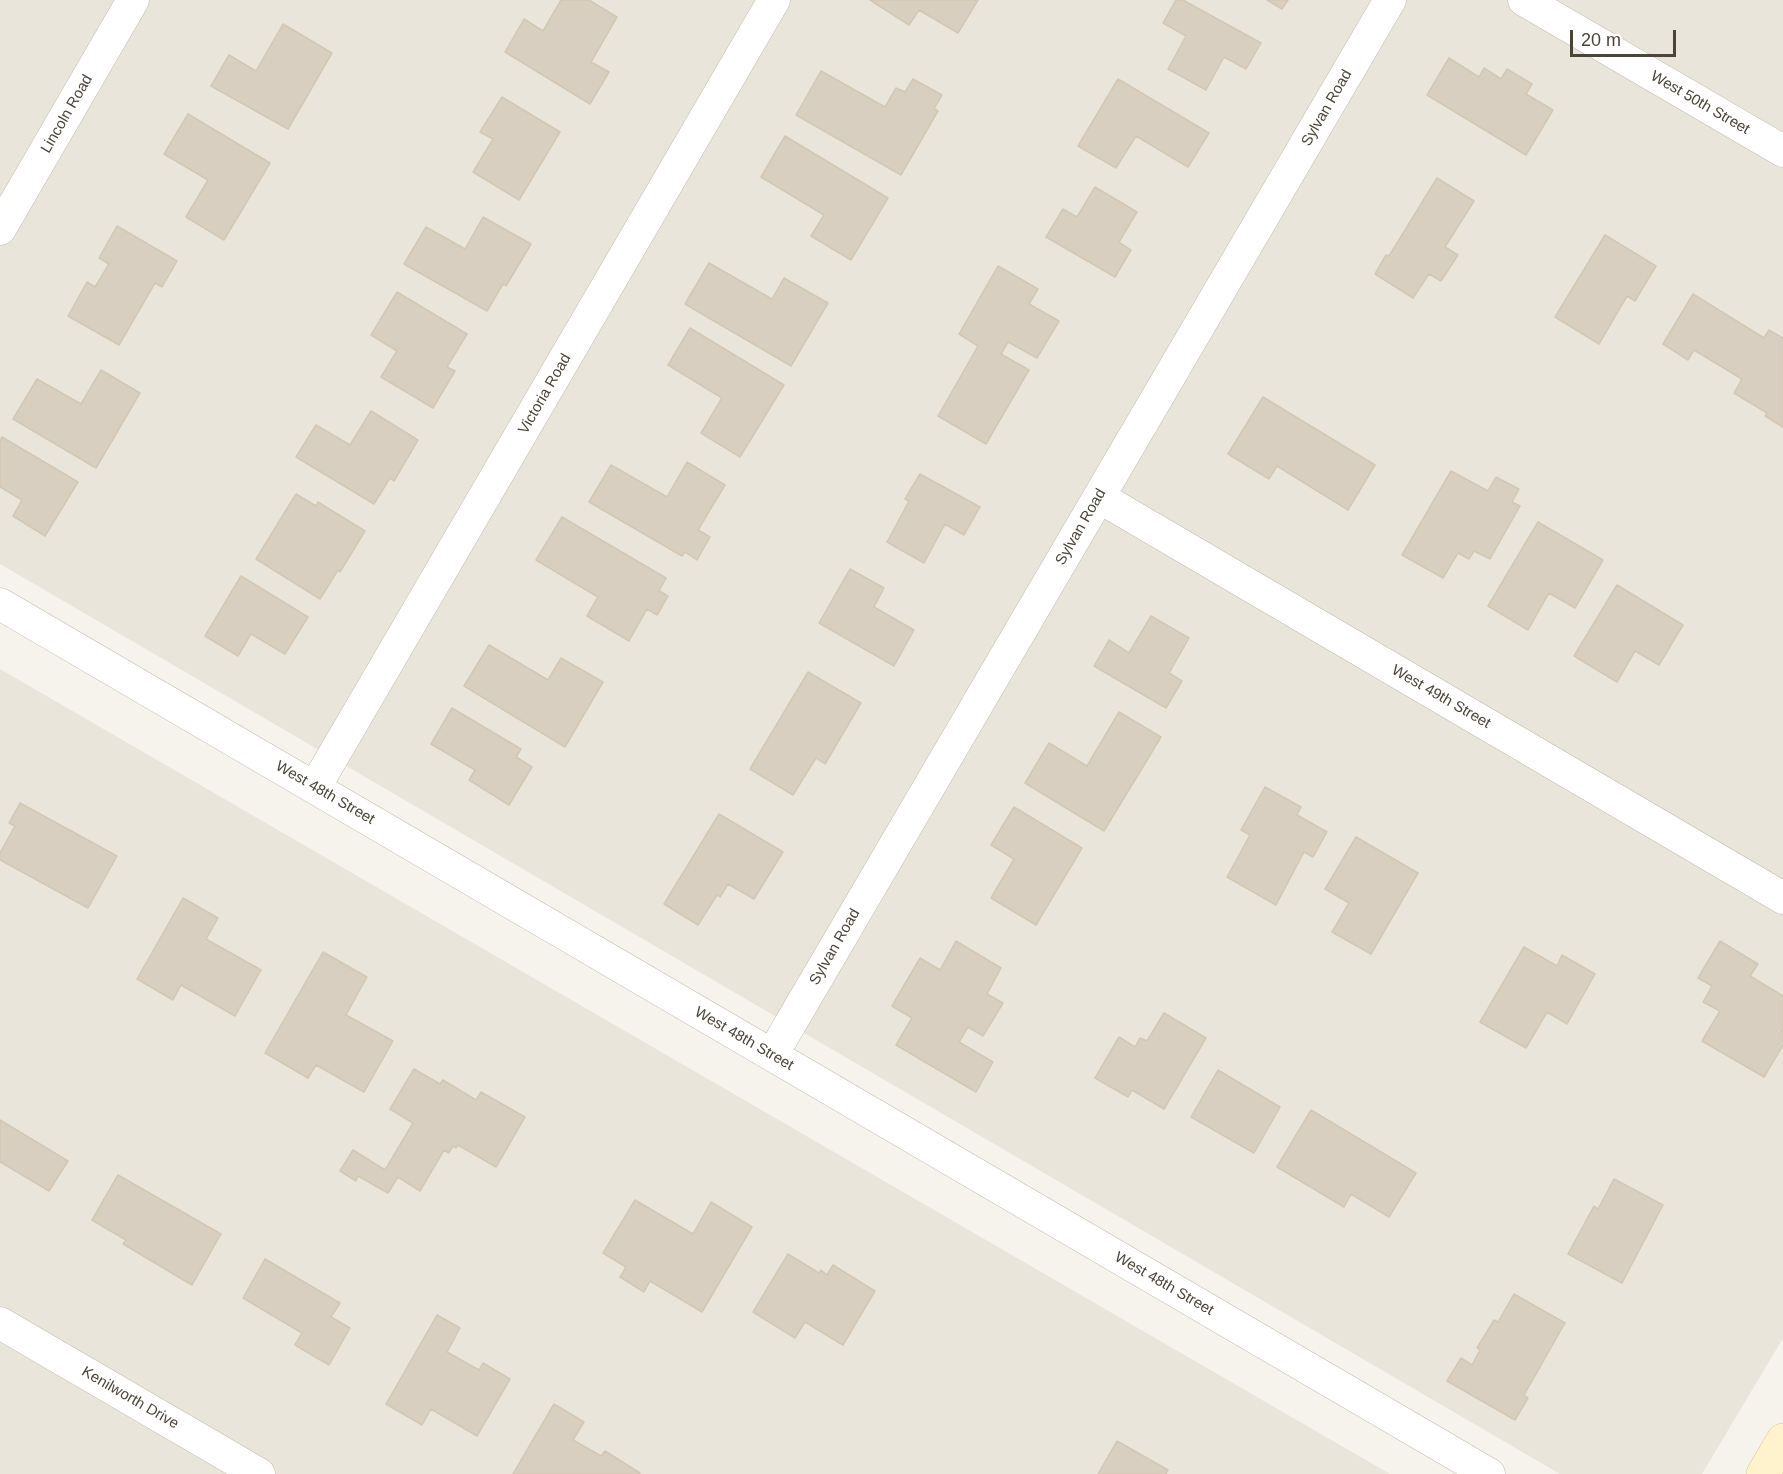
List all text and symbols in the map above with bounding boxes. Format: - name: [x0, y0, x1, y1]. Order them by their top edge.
- scale bar: [1573, 18, 1680, 56]
- text: 20 m: [1581, 30, 1621, 50]
- street label: Sylvan Road: [1298, 67, 1356, 149]
- street label: West 50th Street: [1647, 67, 1753, 139]
- street label: Lincoln Road: [37, 72, 97, 156]
- street label: Victoria Road: [515, 351, 575, 437]
- street label: Sylvan Road: [1052, 486, 1110, 568]
- street label: West 49th Street: [1388, 661, 1494, 733]
- street label: West 48th Street: [272, 757, 378, 829]
- street label: Sylvan Road: [806, 906, 864, 988]
- street label: West 48th Street: [691, 1003, 797, 1075]
- street label: West 48th Street: [1111, 1248, 1217, 1320]
- street label: Kenilworth Drive: [78, 1363, 182, 1433]

